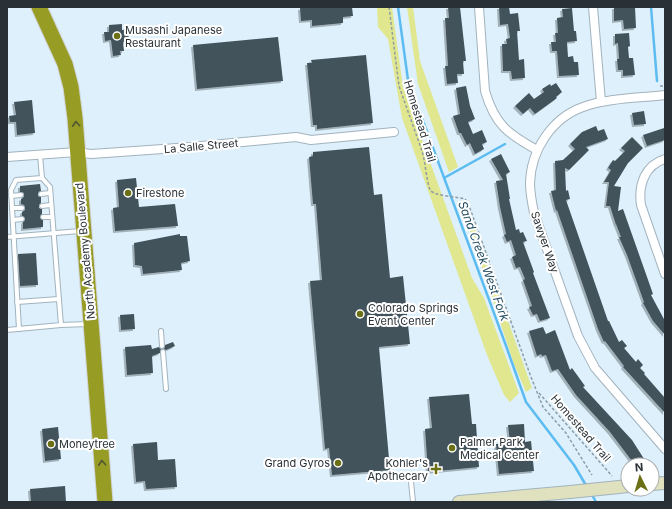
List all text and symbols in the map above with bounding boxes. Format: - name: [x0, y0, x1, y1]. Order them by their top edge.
- place label: Musashi Japanese Restaurant: [125, 23, 222, 50]
- marker: Musashi Japanese Restaurant: [112, 31, 122, 41]
- street label: Homestead Trail: [401, 78, 439, 164]
- one-way arrow: [71, 121, 80, 127]
- street label: La Salle Street: [163, 136, 239, 156]
- street label: North Academy Boulevard: [72, 182, 98, 320]
- place label: Firestone: [136, 186, 184, 200]
- marker: Firestone: [123, 188, 133, 198]
- water label: Sand Creek West Fork: [455, 199, 513, 323]
- street label: Sawyer Way: [528, 209, 562, 275]
- place label: Colorado Springs Event Center: [368, 301, 459, 328]
- marker: Colorado Springs Event Center: [355, 309, 365, 319]
- street label: Homestead Trail: [548, 391, 614, 465]
- place label: Palmer Park Medical Center: [460, 435, 539, 462]
- place label: Moneytree: [59, 437, 115, 451]
- marker: Moneytree: [46, 439, 56, 449]
- marker: Palmer Park Medical Center: [447, 443, 457, 453]
- place label: Grand Gyros: [264, 456, 330, 470]
- place label: Kohler's Apothecary: [368, 456, 428, 483]
- north arrow: [620, 457, 660, 497]
- marker: Grand Gyros: [333, 458, 343, 468]
- one-way arrow: [98, 460, 107, 466]
- text: N: [634, 460, 644, 474]
- marker: Kohler's Apothecary: [431, 464, 441, 474]

